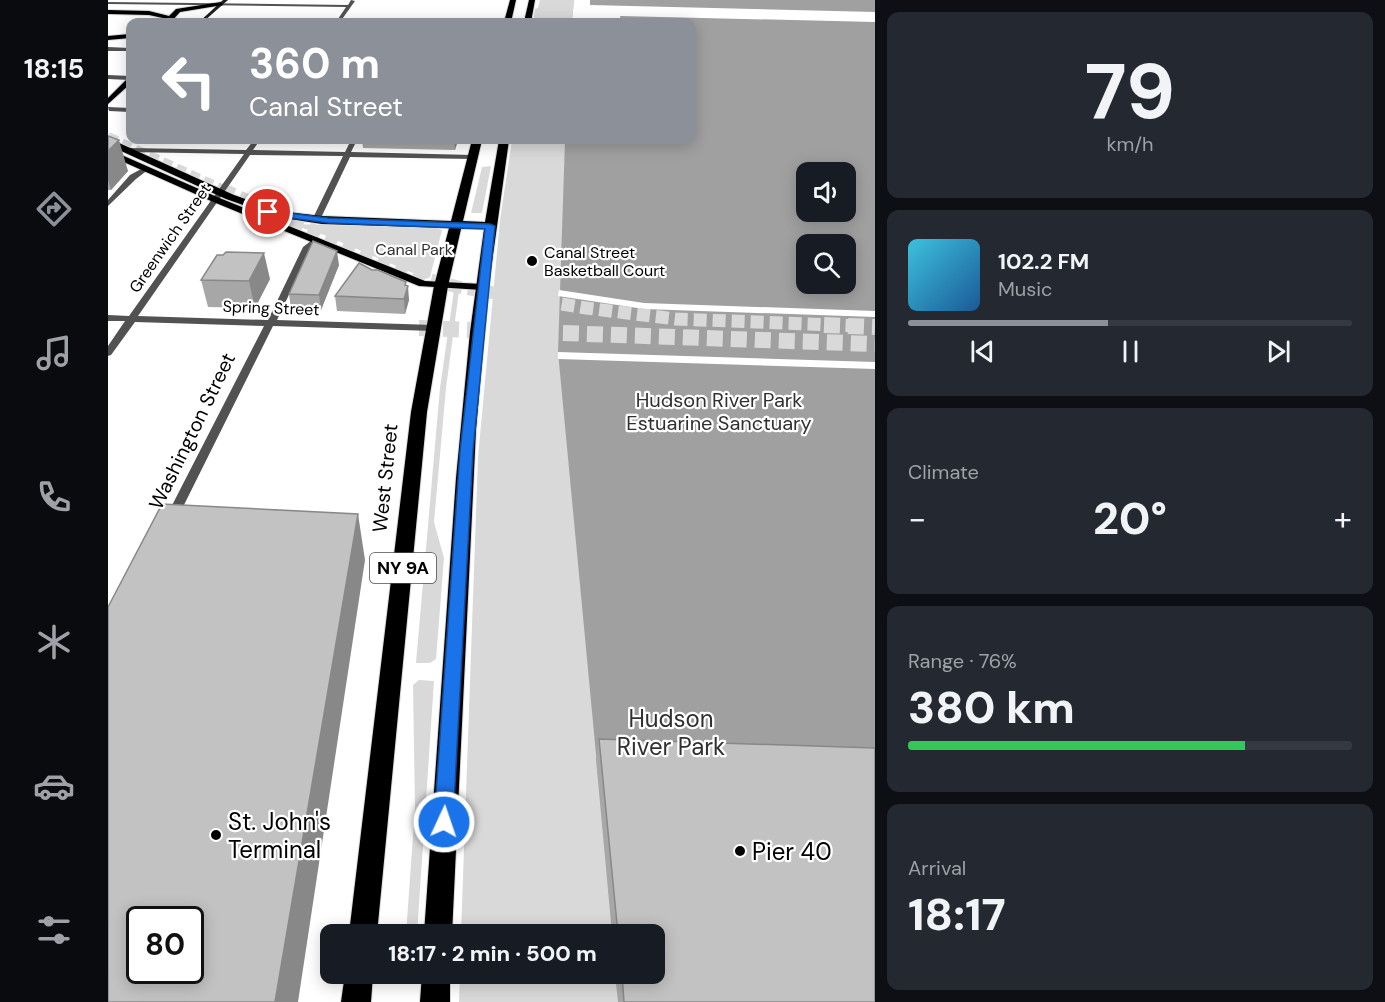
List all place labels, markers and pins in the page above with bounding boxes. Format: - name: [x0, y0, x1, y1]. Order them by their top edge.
- pin: [242, 186, 293, 237]
- place label: Canal Street Basketball Court: [544, 242, 665, 281]
- marker: Canal Street Basketball Court: [525, 254, 539, 268]
- place label: St. John's Terminal: [228, 806, 331, 865]
- marker: St. John's Terminal: [209, 828, 223, 842]
- place label: Pier 40: [752, 836, 832, 867]
- marker: Pier 40: [733, 844, 747, 858]

